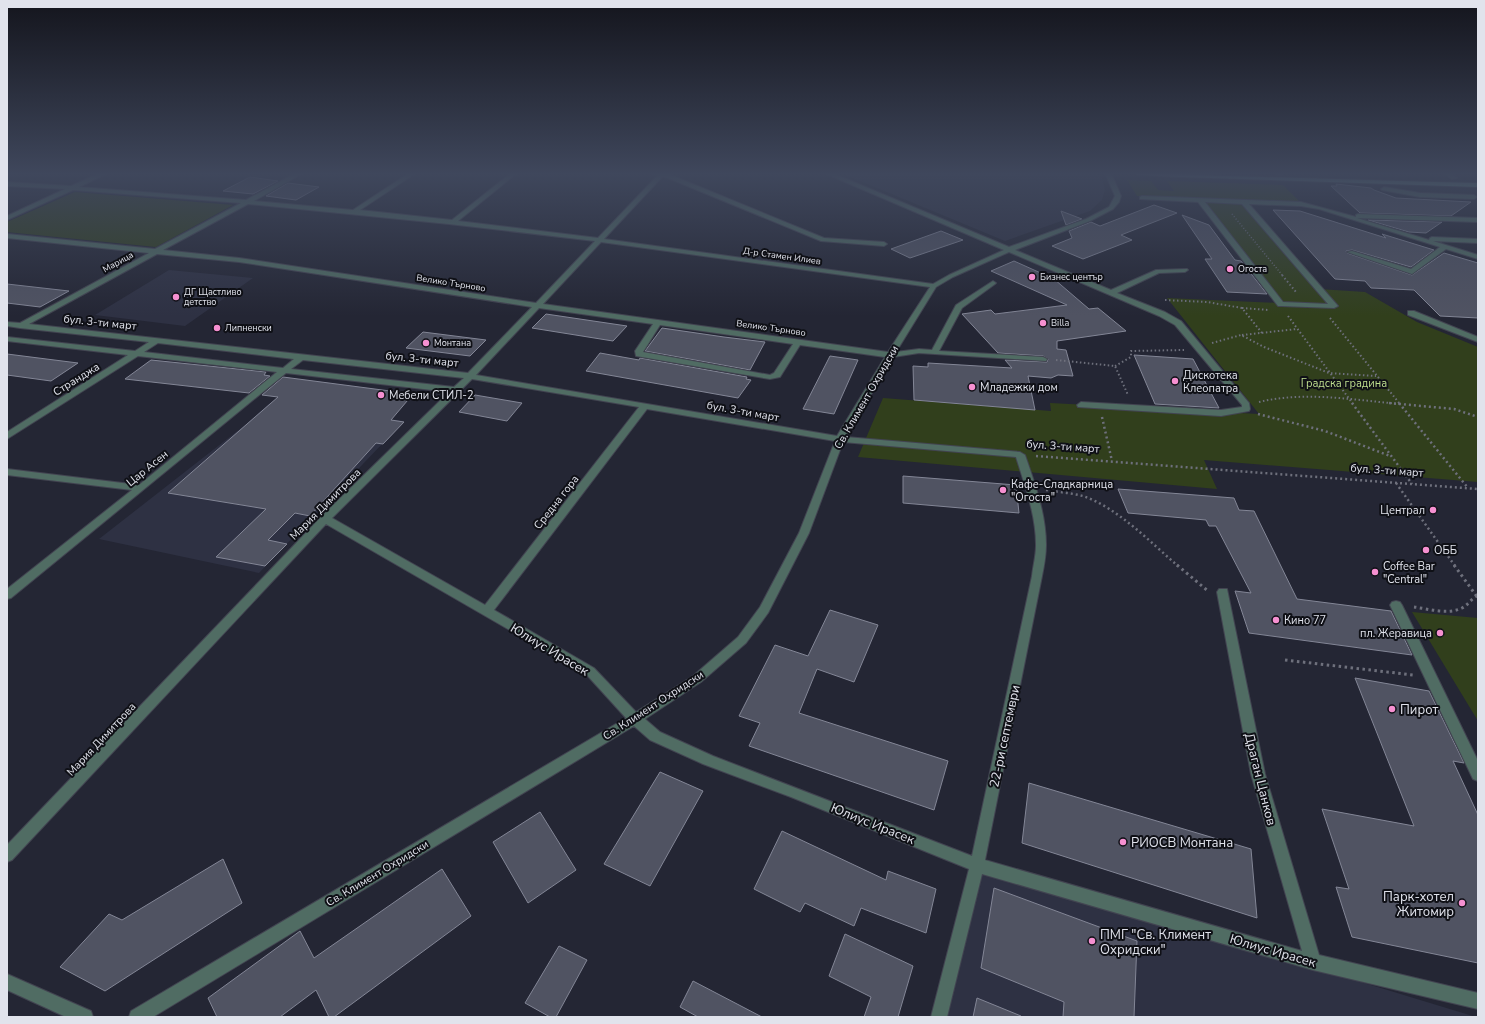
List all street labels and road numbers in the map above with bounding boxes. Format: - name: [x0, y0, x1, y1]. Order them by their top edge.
- street label: Д-р Стамен Илиев: [742, 245, 822, 267]
- street label: Марица: [100, 249, 136, 275]
- street label: Велико Търново: [416, 272, 486, 294]
- street label: бул. 3-ти март: [63, 311, 137, 334]
- street label: Велико Търново: [736, 317, 806, 339]
- street label: Св. Климент Охридски: [831, 343, 902, 452]
- street label: бул. 3-ти март: [385, 348, 459, 371]
- street label: Странджа: [50, 359, 102, 400]
- street label: бул. 3-ти март: [706, 398, 780, 425]
- street label: бул. 3-ти март: [1026, 436, 1100, 457]
- street label: Цар Асен: [123, 447, 171, 490]
- street label: бул. 3-ти март: [1350, 460, 1424, 481]
- street label: Мария Димитрова: [286, 465, 364, 543]
- street label: Средна гора: [530, 472, 582, 533]
- street label: Юлиус Ирасек: [507, 619, 592, 680]
- street label: Св. Климент Охридски: [600, 667, 706, 744]
- street label: 22-ри септември: [985, 683, 1025, 789]
- street label: Мария Димитрова: [63, 699, 139, 779]
- street label: Драган Цанков: [1240, 731, 1280, 827]
- street label: Юлиус Ирасек: [828, 799, 917, 849]
- street label: Св. Климент Охридски: [323, 837, 431, 910]
- street label: Юлиус Ирасек: [1228, 930, 1318, 972]

